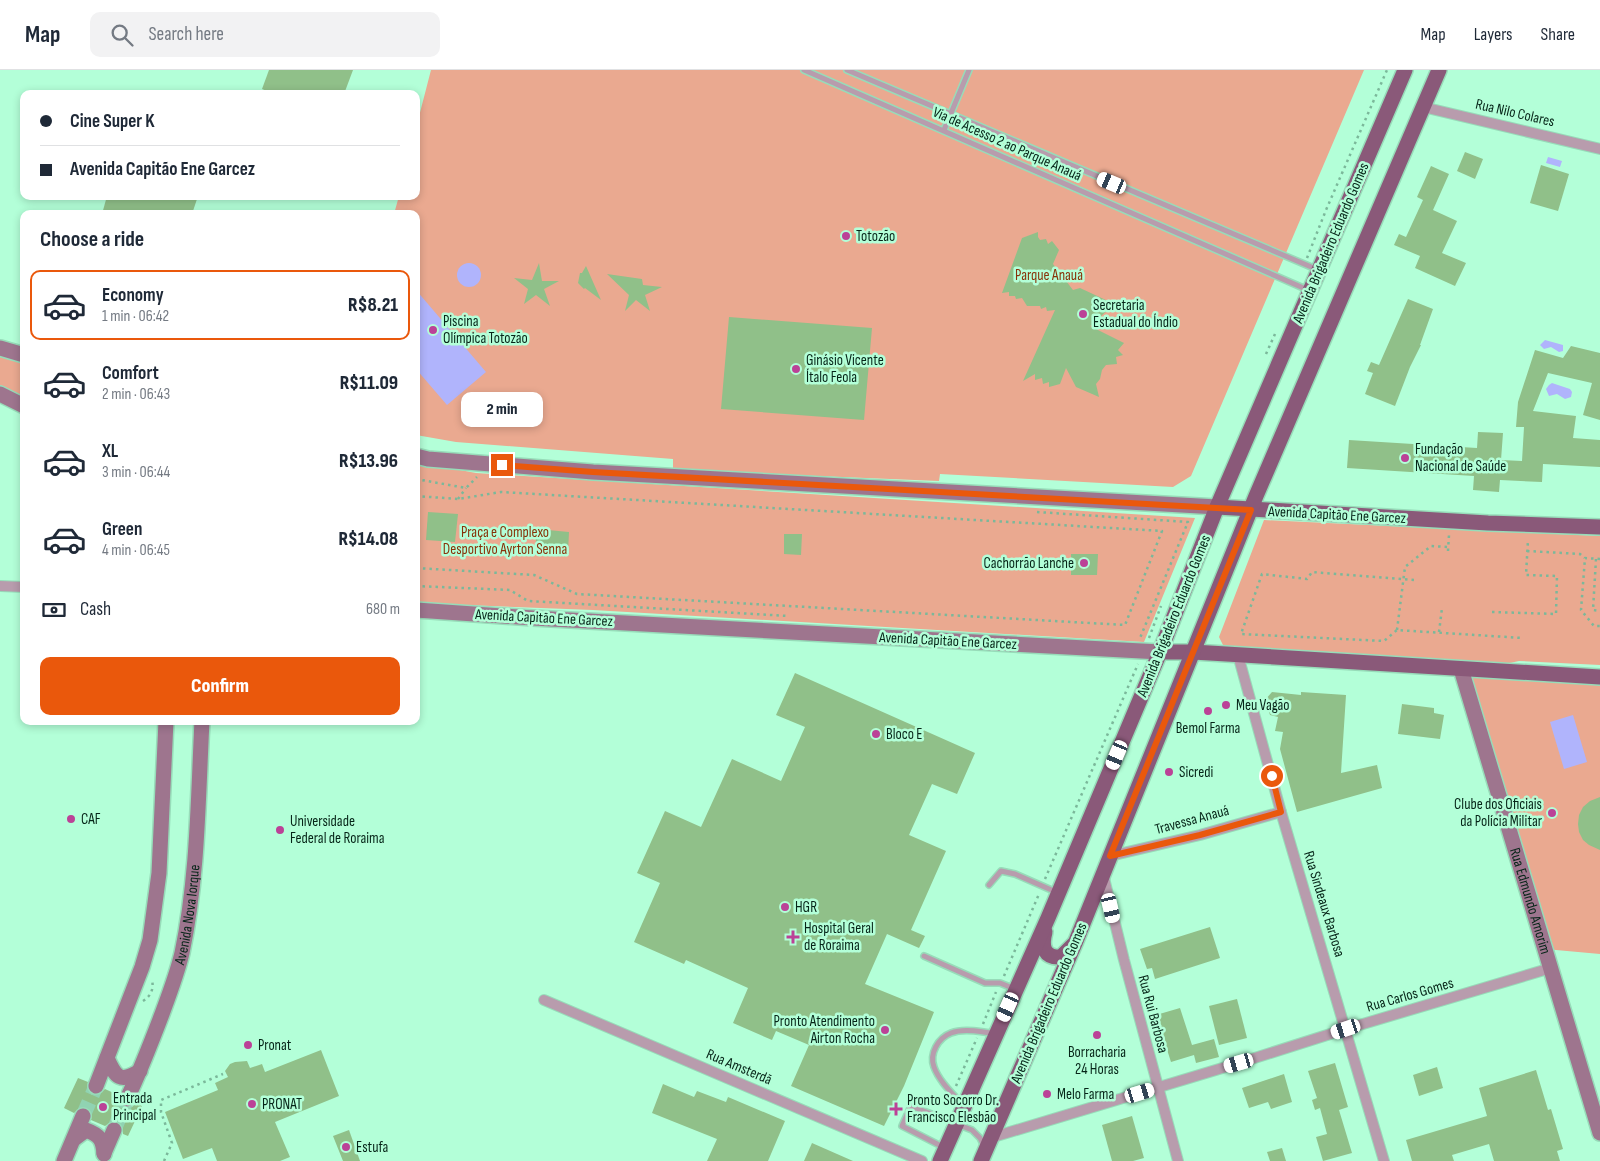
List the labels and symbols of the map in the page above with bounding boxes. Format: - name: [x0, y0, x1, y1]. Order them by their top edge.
- street label: Rua Nilo Colares: [1474, 95, 1556, 131]
- street label: Via de Acesso 2 ao Parque Anauá: [930, 103, 1085, 186]
- street label: Avenida Brigadeiro Eduardo Gomes: [1288, 160, 1374, 327]
- car: [1095, 170, 1128, 196]
- place label: Totozão: [856, 227, 895, 246]
- marker: Totozão: [840, 230, 852, 242]
- park label: Parque Anauá: [1015, 266, 1083, 285]
- place label: Secretaria Estadual do Índio: [1093, 296, 1178, 332]
- marker: Secretaria Estadual do Índio: [1077, 308, 1089, 320]
- place label: Piscina Olímpica Totozão: [443, 312, 528, 348]
- marker: Piscina Olímpica Totozão: [427, 324, 439, 336]
- place label: Ginásio Vicente Ítalo Feola: [806, 351, 884, 387]
- marker: Ginásio Vicente Ítalo Feola: [790, 363, 802, 375]
- callout: 2 min: [461, 392, 543, 428]
- place label: Fundação Nacional de Saúde: [1415, 440, 1506, 476]
- marker: Fundação Nacional de Saúde: [1399, 452, 1411, 464]
- route end: [491, 454, 513, 476]
- street label: Avenida Capitão Ene Garcez: [1267, 502, 1407, 528]
- park label: Praça e Complexo Desportivo Ayrton Senna: [443, 523, 567, 559]
- street label: Avenida Brigadeiro Eduardo Gomes: [1132, 532, 1215, 701]
- place label: Cachorrão Lanche: [984, 554, 1074, 573]
- marker: Cachorrão Lanche: [1078, 557, 1090, 569]
- street label: Avenida Capitão Ene Garcez: [474, 605, 614, 631]
- street label: Avenida Capitão Ene Garcez: [878, 628, 1018, 654]
- place label: Meu Vagão: [1236, 696, 1289, 715]
- marker: Meu Vagão: [1220, 699, 1232, 711]
- marker: Bemol Farma: [1202, 705, 1214, 717]
- place label: Bemol Farma: [1176, 719, 1241, 738]
- place label: Bloco E: [886, 725, 922, 744]
- marker: Bloco E: [870, 728, 882, 740]
- car: [1104, 738, 1129, 772]
- place label: Sicredi: [1179, 763, 1213, 782]
- route start: [1261, 765, 1283, 787]
- marker: Sicredi: [1163, 766, 1175, 778]
- place label: Clube dos Oficiais da Polícia Militar: [1454, 795, 1543, 831]
- street label: Travessa Anauá: [1153, 801, 1231, 839]
- marker: Clube dos Oficiais da Polícia Militar: [1546, 807, 1558, 819]
- place label: CAF: [81, 810, 101, 829]
- place label: Universidade Federal de Roraima: [290, 812, 385, 848]
- marker: CAF: [65, 813, 77, 825]
- marker: Universidade Federal de Roraima: [274, 824, 286, 836]
- street label: Rua Edmundo Amorim: [1506, 845, 1555, 956]
- street label: Rua Sindeaux Barbosa: [1299, 849, 1349, 959]
- street label: Avenida Nova Iorque: [170, 864, 204, 968]
- car: [1100, 892, 1121, 924]
- place label: HGR: [795, 898, 817, 917]
- marker: HGR: [779, 901, 791, 913]
- place label: Hospital Geral de Roraima: [804, 919, 874, 955]
- street label: Avenida Brigadeiro Eduardo Gomes: [1006, 920, 1092, 1087]
- marker: Hospital Geral de Roraima: [786, 930, 800, 944]
- street label: Rua Rui Barbosa: [1133, 973, 1173, 1055]
- street label: Rua Carlos Gomes: [1364, 973, 1456, 1017]
- car: [995, 990, 1020, 1024]
- place label: Pronto Atendimento Airton Rocha: [774, 1012, 875, 1048]
- car: [1329, 1017, 1362, 1041]
- marker: Pronto Atendimento Airton Rocha: [879, 1024, 891, 1036]
- marker: Borracharia 24 Horas: [1091, 1029, 1103, 1041]
- place label: Pronat: [258, 1036, 292, 1055]
- marker: Pronat: [242, 1039, 254, 1051]
- place label: Borracharia 24 Horas: [1068, 1043, 1126, 1079]
- street label: Rua Amsterdã: [703, 1045, 775, 1089]
- car: [1222, 1052, 1255, 1074]
- car: [1123, 1081, 1156, 1105]
- place label: Melo Farma: [1057, 1085, 1114, 1104]
- marker: Melo Farma: [1041, 1088, 1053, 1100]
- place label: Entrada Principal: [113, 1089, 156, 1125]
- place label: Pronto Socorro Dr. Francisco Elesbão: [907, 1091, 999, 1127]
- place label: PRONAT: [262, 1095, 302, 1114]
- marker: PRONAT: [246, 1098, 258, 1110]
- marker: Entrada Principal: [97, 1101, 109, 1113]
- marker: Pronto Socorro Dr. Francisco Elesbão: [889, 1102, 903, 1116]
- place label: Estufa: [356, 1138, 389, 1157]
- marker: Estufa: [340, 1141, 352, 1153]

